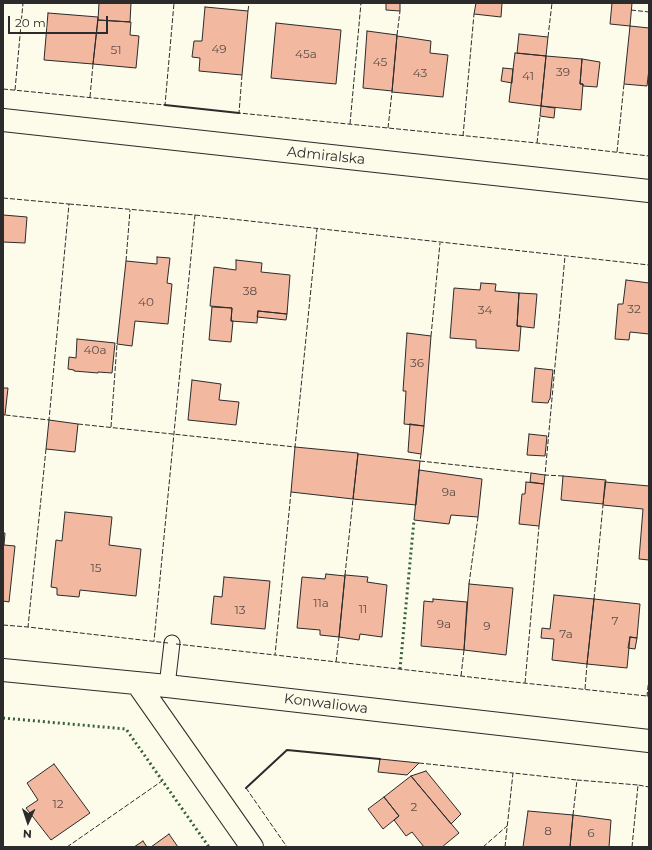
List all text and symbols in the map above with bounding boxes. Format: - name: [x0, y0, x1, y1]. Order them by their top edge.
- scale bar: [10, 8, 110, 34]
- text: 20 m: [15, 15, 46, 30]
- house number: 49: [211, 42, 227, 56]
- house number: 51: [110, 43, 122, 57]
- house number: 45a: [295, 47, 317, 61]
- house number: 45: [373, 55, 387, 69]
- house number: 39: [556, 65, 570, 79]
- house number: 43: [413, 66, 427, 80]
- house number: 41: [522, 69, 534, 83]
- street label: Admiralska: [286, 144, 366, 168]
- house number: 38: [243, 284, 257, 298]
- house number: 40: [138, 295, 154, 309]
- house number: 32: [627, 302, 641, 316]
- house number: 34: [478, 303, 492, 317]
- house number: 40a: [84, 343, 106, 357]
- house number: 36: [410, 356, 424, 370]
- house number: 9a: [442, 485, 456, 499]
- house number: 15: [90, 561, 102, 575]
- house number: 11a: [313, 596, 329, 610]
- house number: 11: [359, 602, 367, 616]
- house number: 13: [234, 603, 246, 617]
- house number: 7: [611, 614, 619, 628]
- house number: 9a: [437, 617, 451, 631]
- house number: 9: [483, 619, 491, 633]
- house number: 7a: [559, 627, 573, 641]
- street label: Konwaliowa: [283, 691, 369, 717]
- house number: 12: [52, 797, 64, 811]
- house number: 2: [411, 800, 417, 814]
- north arrow: [8, 802, 48, 842]
- house number: 8: [544, 824, 552, 838]
- house number: 6: [587, 826, 595, 840]
- text: N: [23, 827, 32, 841]

